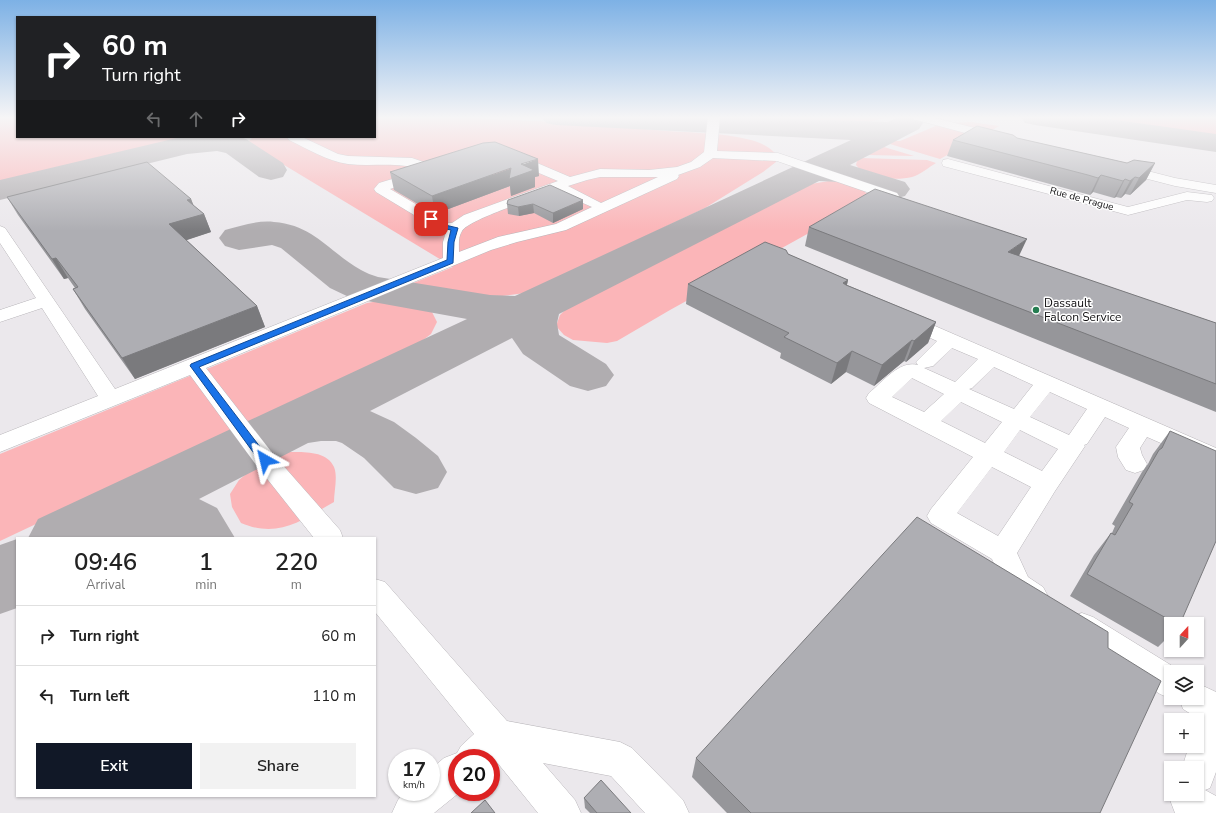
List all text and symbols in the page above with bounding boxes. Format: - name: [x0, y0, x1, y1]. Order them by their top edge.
- text: 60 m: [102, 27, 168, 65]
- icon: right: [36, 32, 88, 84]
- text: Turn right: [102, 63, 181, 87]
- icon: left: [143, 108, 165, 130]
- icon: ahead: [185, 108, 207, 130]
- icon: right: [227, 108, 249, 130]
- street label: Rue de Prague: [1048, 184, 1115, 214]
- pin: [414, 202, 448, 236]
- icon: arrive: [420, 208, 442, 230]
- place label: Dassault Falcon Service: [1044, 295, 1121, 325]
- marker: Dassault Falcon Service: [1031, 305, 1041, 315]
- position arrow: [244, 439, 286, 481]
- text: 09:46: [74, 546, 137, 578]
- text: 1: [199, 546, 213, 578]
- text: 220: [275, 546, 318, 578]
- text: Arrival: [86, 576, 125, 594]
- text: min: [195, 576, 217, 594]
- text: m: [291, 576, 302, 594]
- north arrow: [1164, 617, 1204, 657]
- map controls: [1164, 617, 1204, 801]
- icon: right: [36, 625, 58, 647]
- text: Turn right: [70, 626, 139, 646]
- text: 60 m: [321, 626, 356, 646]
- button: layers: [1164, 665, 1204, 705]
- icon: left: [36, 685, 58, 707]
- text: Turn left: [70, 686, 129, 706]
- text: 110 m: [312, 686, 356, 706]
- button: +: [1164, 713, 1204, 753]
- button: Exit: [36, 743, 192, 789]
- button: Share: [200, 743, 356, 789]
- speed limit sign: 20: [448, 749, 500, 801]
- text: 17: [402, 756, 426, 783]
- button: −: [1164, 761, 1204, 801]
- text: km/h: [403, 778, 425, 792]

